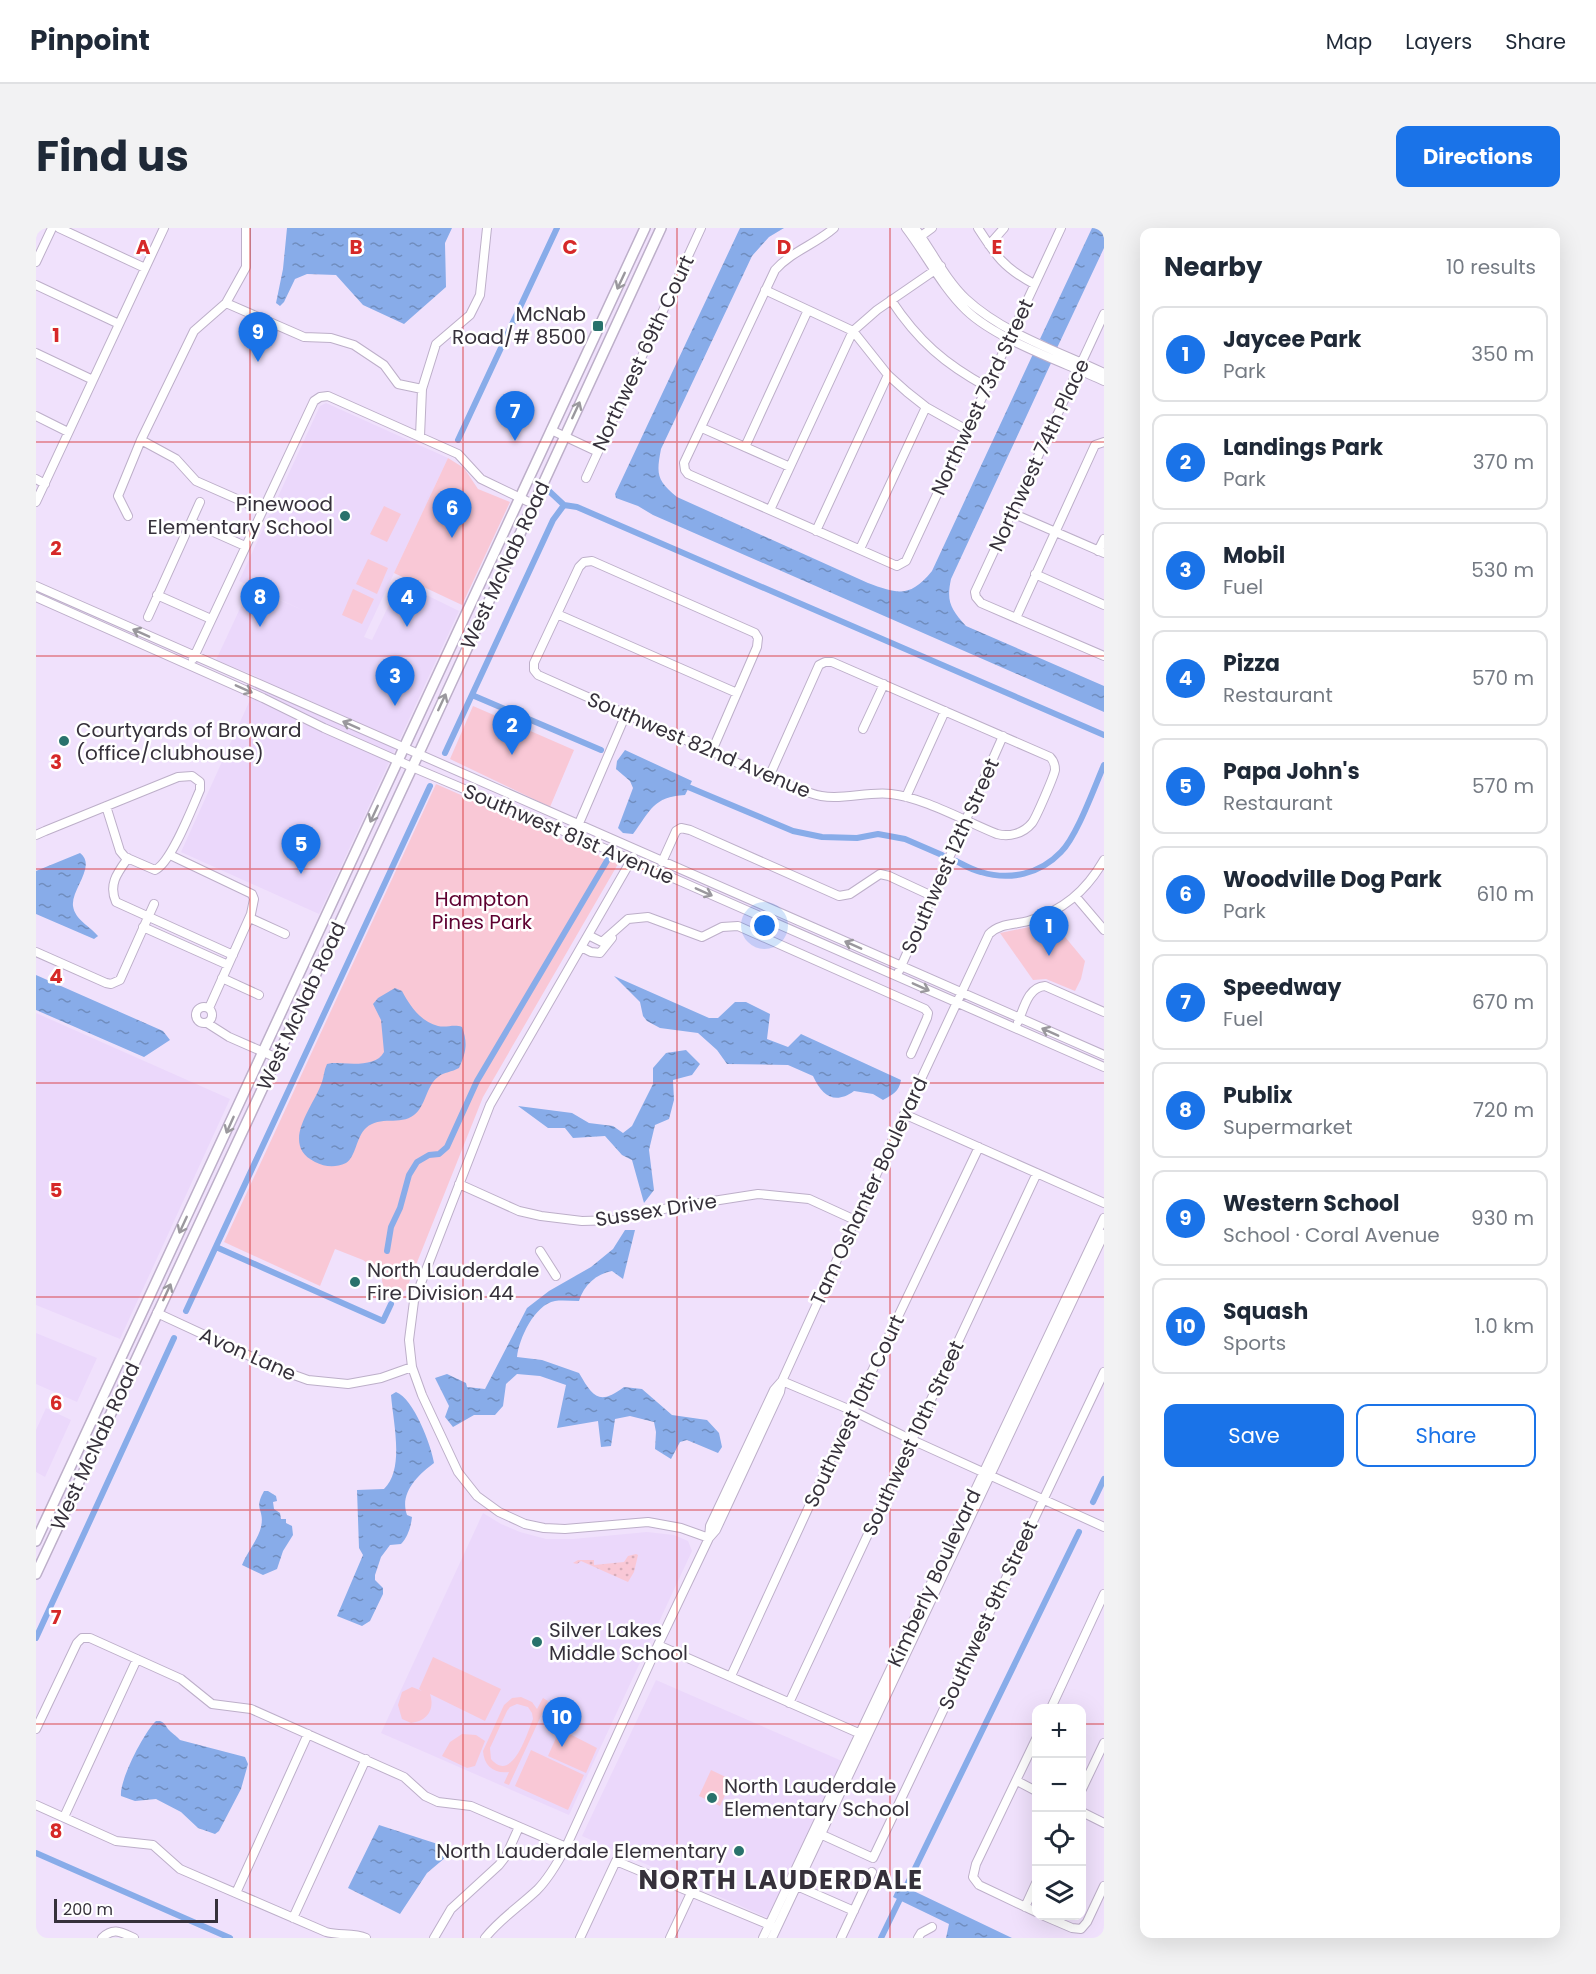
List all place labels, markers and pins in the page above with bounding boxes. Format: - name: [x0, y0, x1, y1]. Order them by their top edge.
- place label: McNab Road/# 8500: [452, 300, 586, 351]
- pin: 9: [238, 312, 278, 362]
- marker: McNab Road/# 8500: [591, 319, 605, 333]
- pin: 7: [496, 392, 534, 441]
- pin: 6: [432, 488, 472, 538]
- place label: Pinewood Elementary School: [148, 490, 333, 541]
- marker: Pinewood Elementary School: [338, 509, 352, 523]
- pin: 8: [240, 578, 280, 627]
- pin: 4: [388, 578, 427, 627]
- pin: 3: [376, 656, 414, 706]
- pin: 2: [492, 706, 532, 755]
- place label: Courtyards of Broward (office/clubhouse): [76, 716, 301, 767]
- marker: Courtyards of Broward (office/clubhouse): [57, 734, 71, 748]
- pin: 5: [282, 824, 320, 874]
- pin: 1: [1030, 906, 1068, 956]
- place label: North Lauderdale Fire Division 44: [367, 1256, 539, 1307]
- marker: North Lauderdale Fire Division 44: [348, 1275, 362, 1289]
- place label: Silver Lakes Middle School: [549, 1616, 688, 1667]
- marker: Silver Lakes Middle School: [530, 1635, 544, 1649]
- pin: 10: [542, 1698, 582, 1747]
- place label: North Lauderdale Elementary School: [724, 1772, 909, 1823]
- marker: North Lauderdale Elementary School: [705, 1791, 719, 1805]
- place label: North Lauderdale Elementary: [436, 1837, 727, 1865]
- marker: North Lauderdale Elementary: [732, 1844, 746, 1858]

